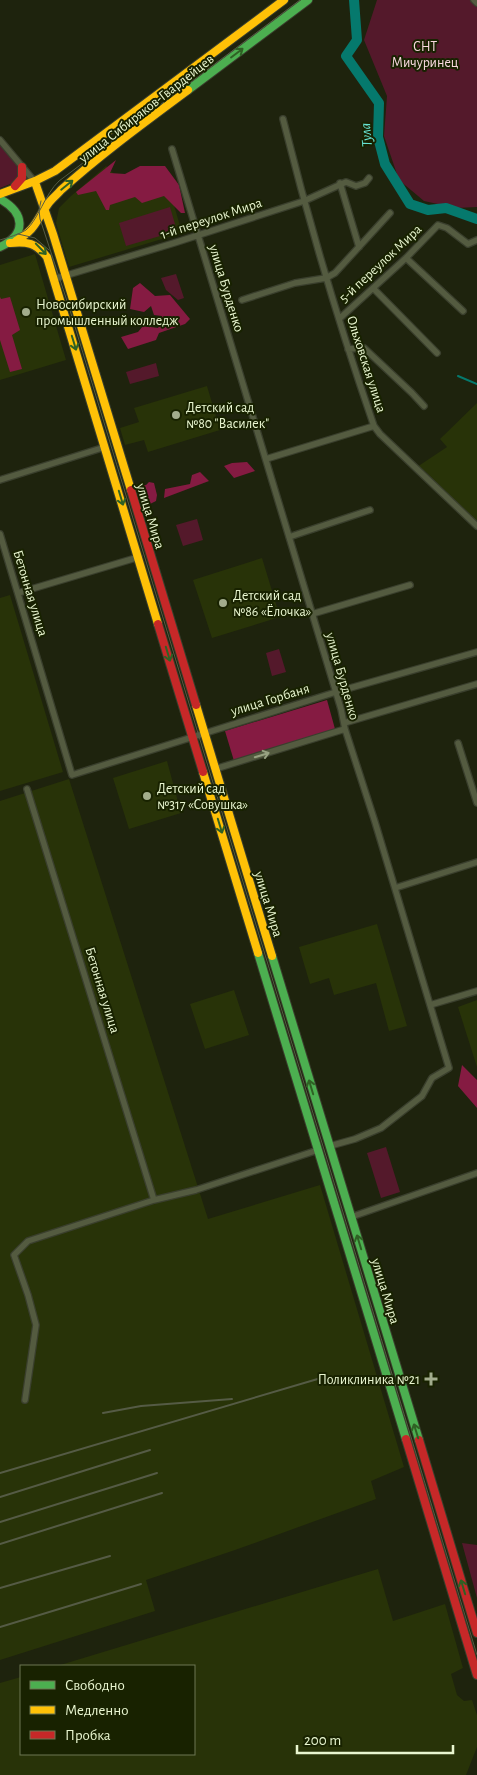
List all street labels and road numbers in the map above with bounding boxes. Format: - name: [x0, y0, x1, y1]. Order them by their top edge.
- street label: улица Сибиряков-Гвардейцев: [76, 52, 217, 166]
- street label: 1-й переулок Мира: [159, 196, 264, 242]
- street label: 5-й переулок Мира: [337, 222, 425, 305]
- street label: улица Бурденко: [206, 242, 246, 334]
- street label: Ольховская улица: [344, 314, 388, 415]
- street label: улица Мира: [133, 481, 167, 551]
- street label: Бетонная улица: [10, 549, 50, 639]
- street label: улица Бурденко: [323, 630, 361, 722]
- street label: улица Горбаня: [228, 681, 311, 719]
- street label: улица Мира: [251, 869, 285, 939]
- street label: Бетонная улица: [82, 946, 122, 1036]
- street label: улица Мира: [368, 1256, 402, 1326]

